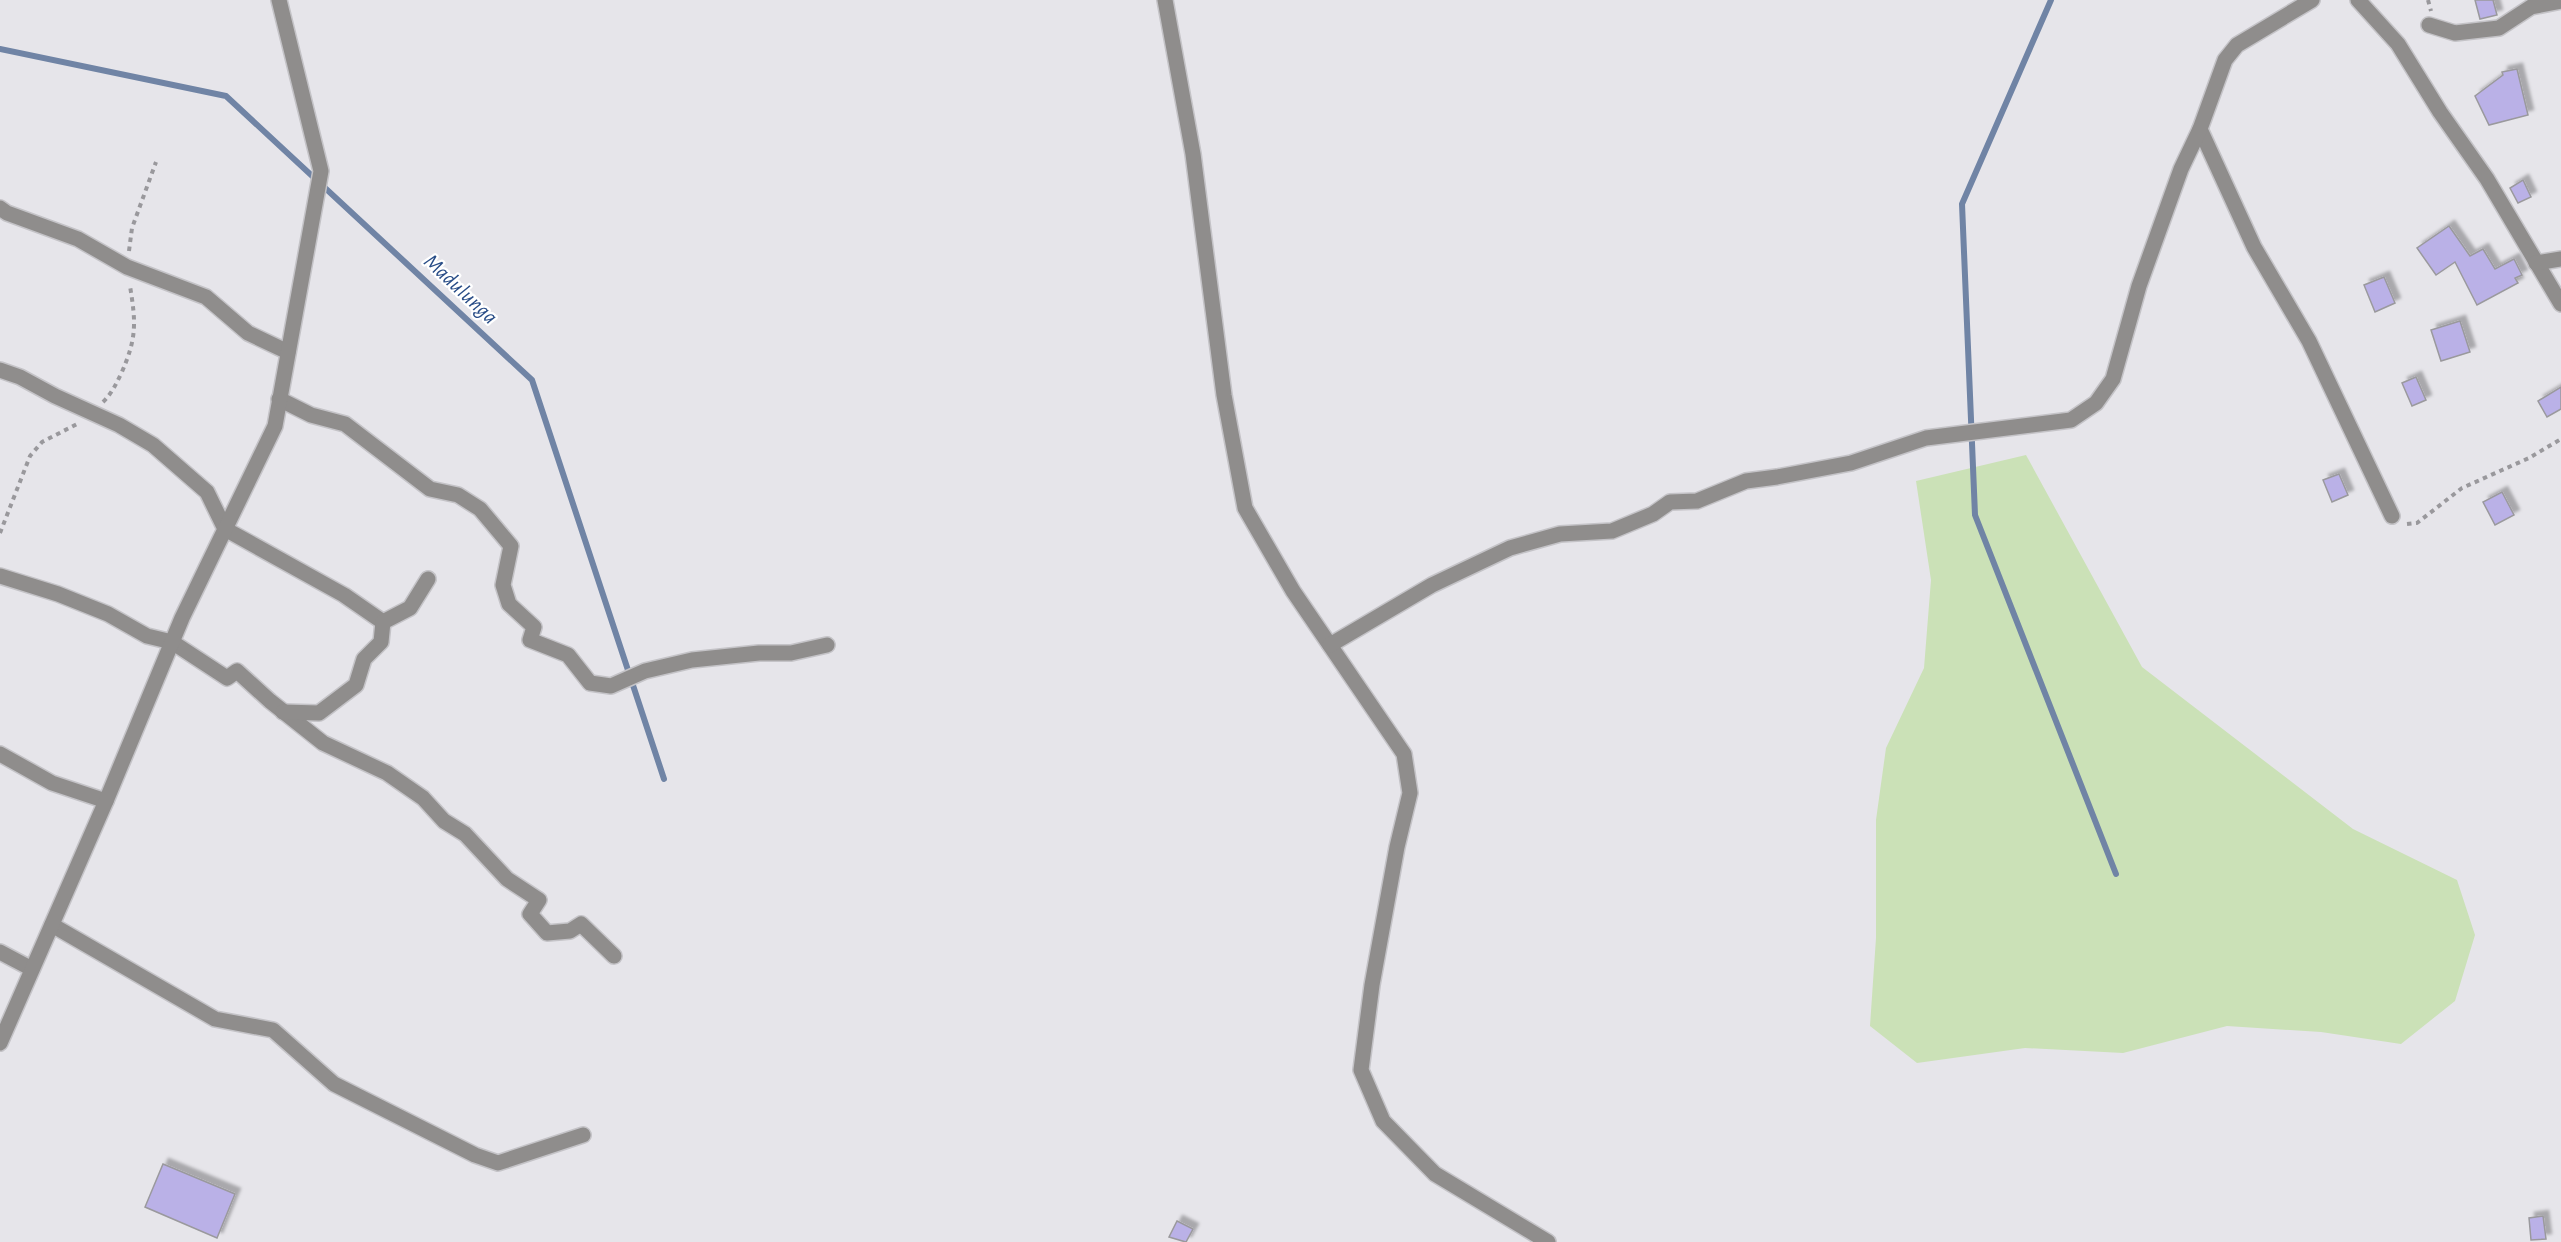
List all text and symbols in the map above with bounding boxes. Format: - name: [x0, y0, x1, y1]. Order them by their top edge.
- water label: Madulunga: [420, 250, 502, 328]

